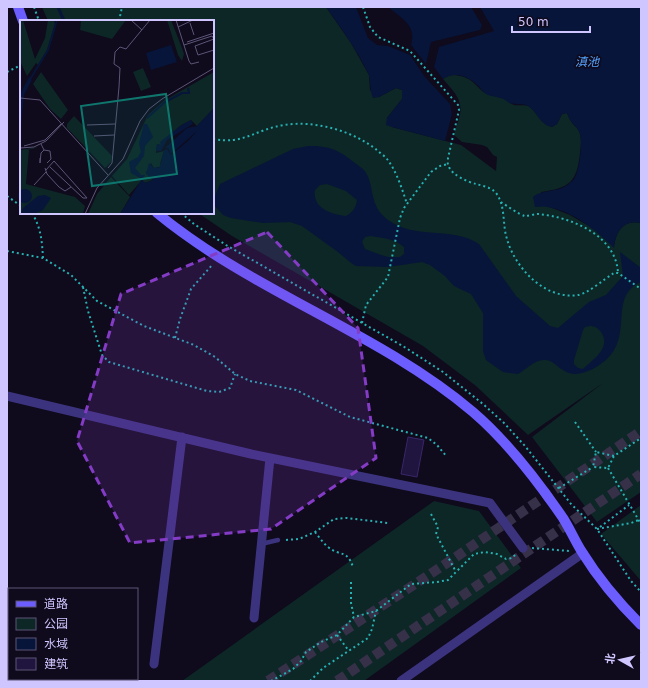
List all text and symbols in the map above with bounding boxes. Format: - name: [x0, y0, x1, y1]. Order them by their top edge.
- scale bar: [512, 8, 590, 34]
- text: 50 m: [518, 15, 549, 29]
- inset map: [20, 20, 214, 214]
- water label: 滇池: [575, 55, 600, 69]
- legend: [8, 588, 138, 680]
- text: 道路: [44, 597, 68, 611]
- text: 公园: [44, 617, 68, 631]
- text: 水域: [44, 637, 68, 651]
- north arrow: [600, 640, 640, 680]
- text: 北: [603, 652, 618, 665]
- text: 建筑: [44, 657, 68, 671]

